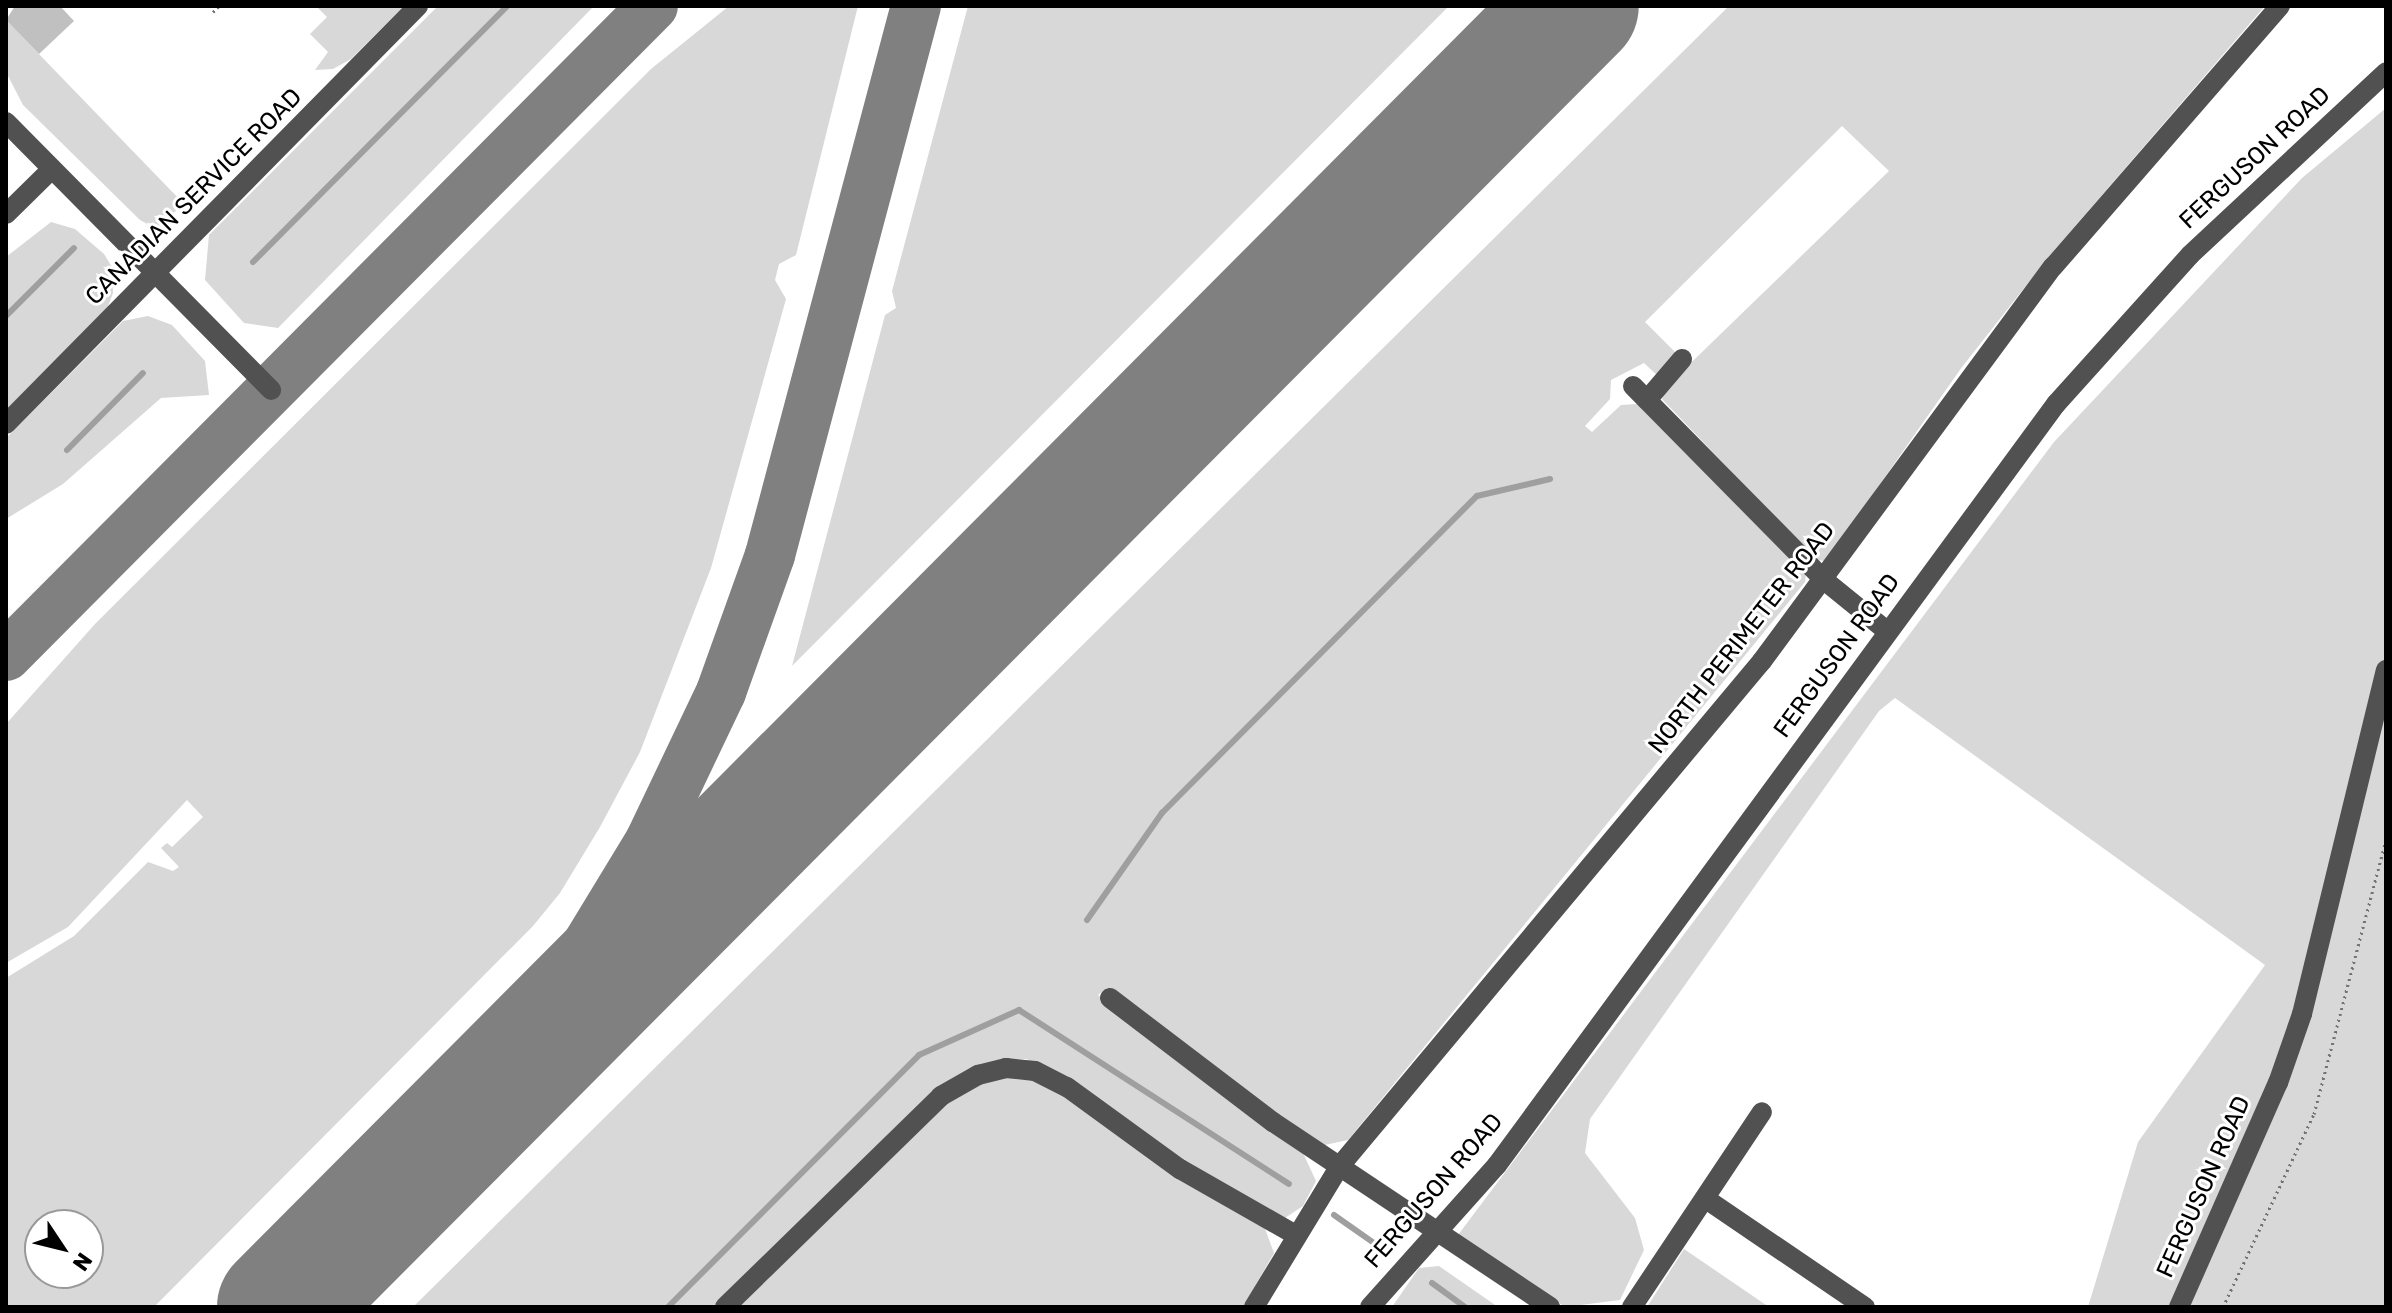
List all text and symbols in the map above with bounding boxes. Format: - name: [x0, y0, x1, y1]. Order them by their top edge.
- street label: FERGUSON ROAD: [2174, 81, 2336, 235]
- street label: CANADIAN SERVICE ROAD: [80, 83, 308, 311]
- street label: NORTH PERIMETER ROAD: [1643, 517, 1841, 759]
- street label: FERGUSON ROAD: [1768, 568, 1906, 744]
- street label: FERGUSON ROAD: [2151, 1092, 2257, 1282]
- street label: FERGUSON ROAD: [1359, 1108, 1509, 1274]
- north arrow: [24, 1209, 104, 1289]
- text: N: [67, 1248, 98, 1276]

